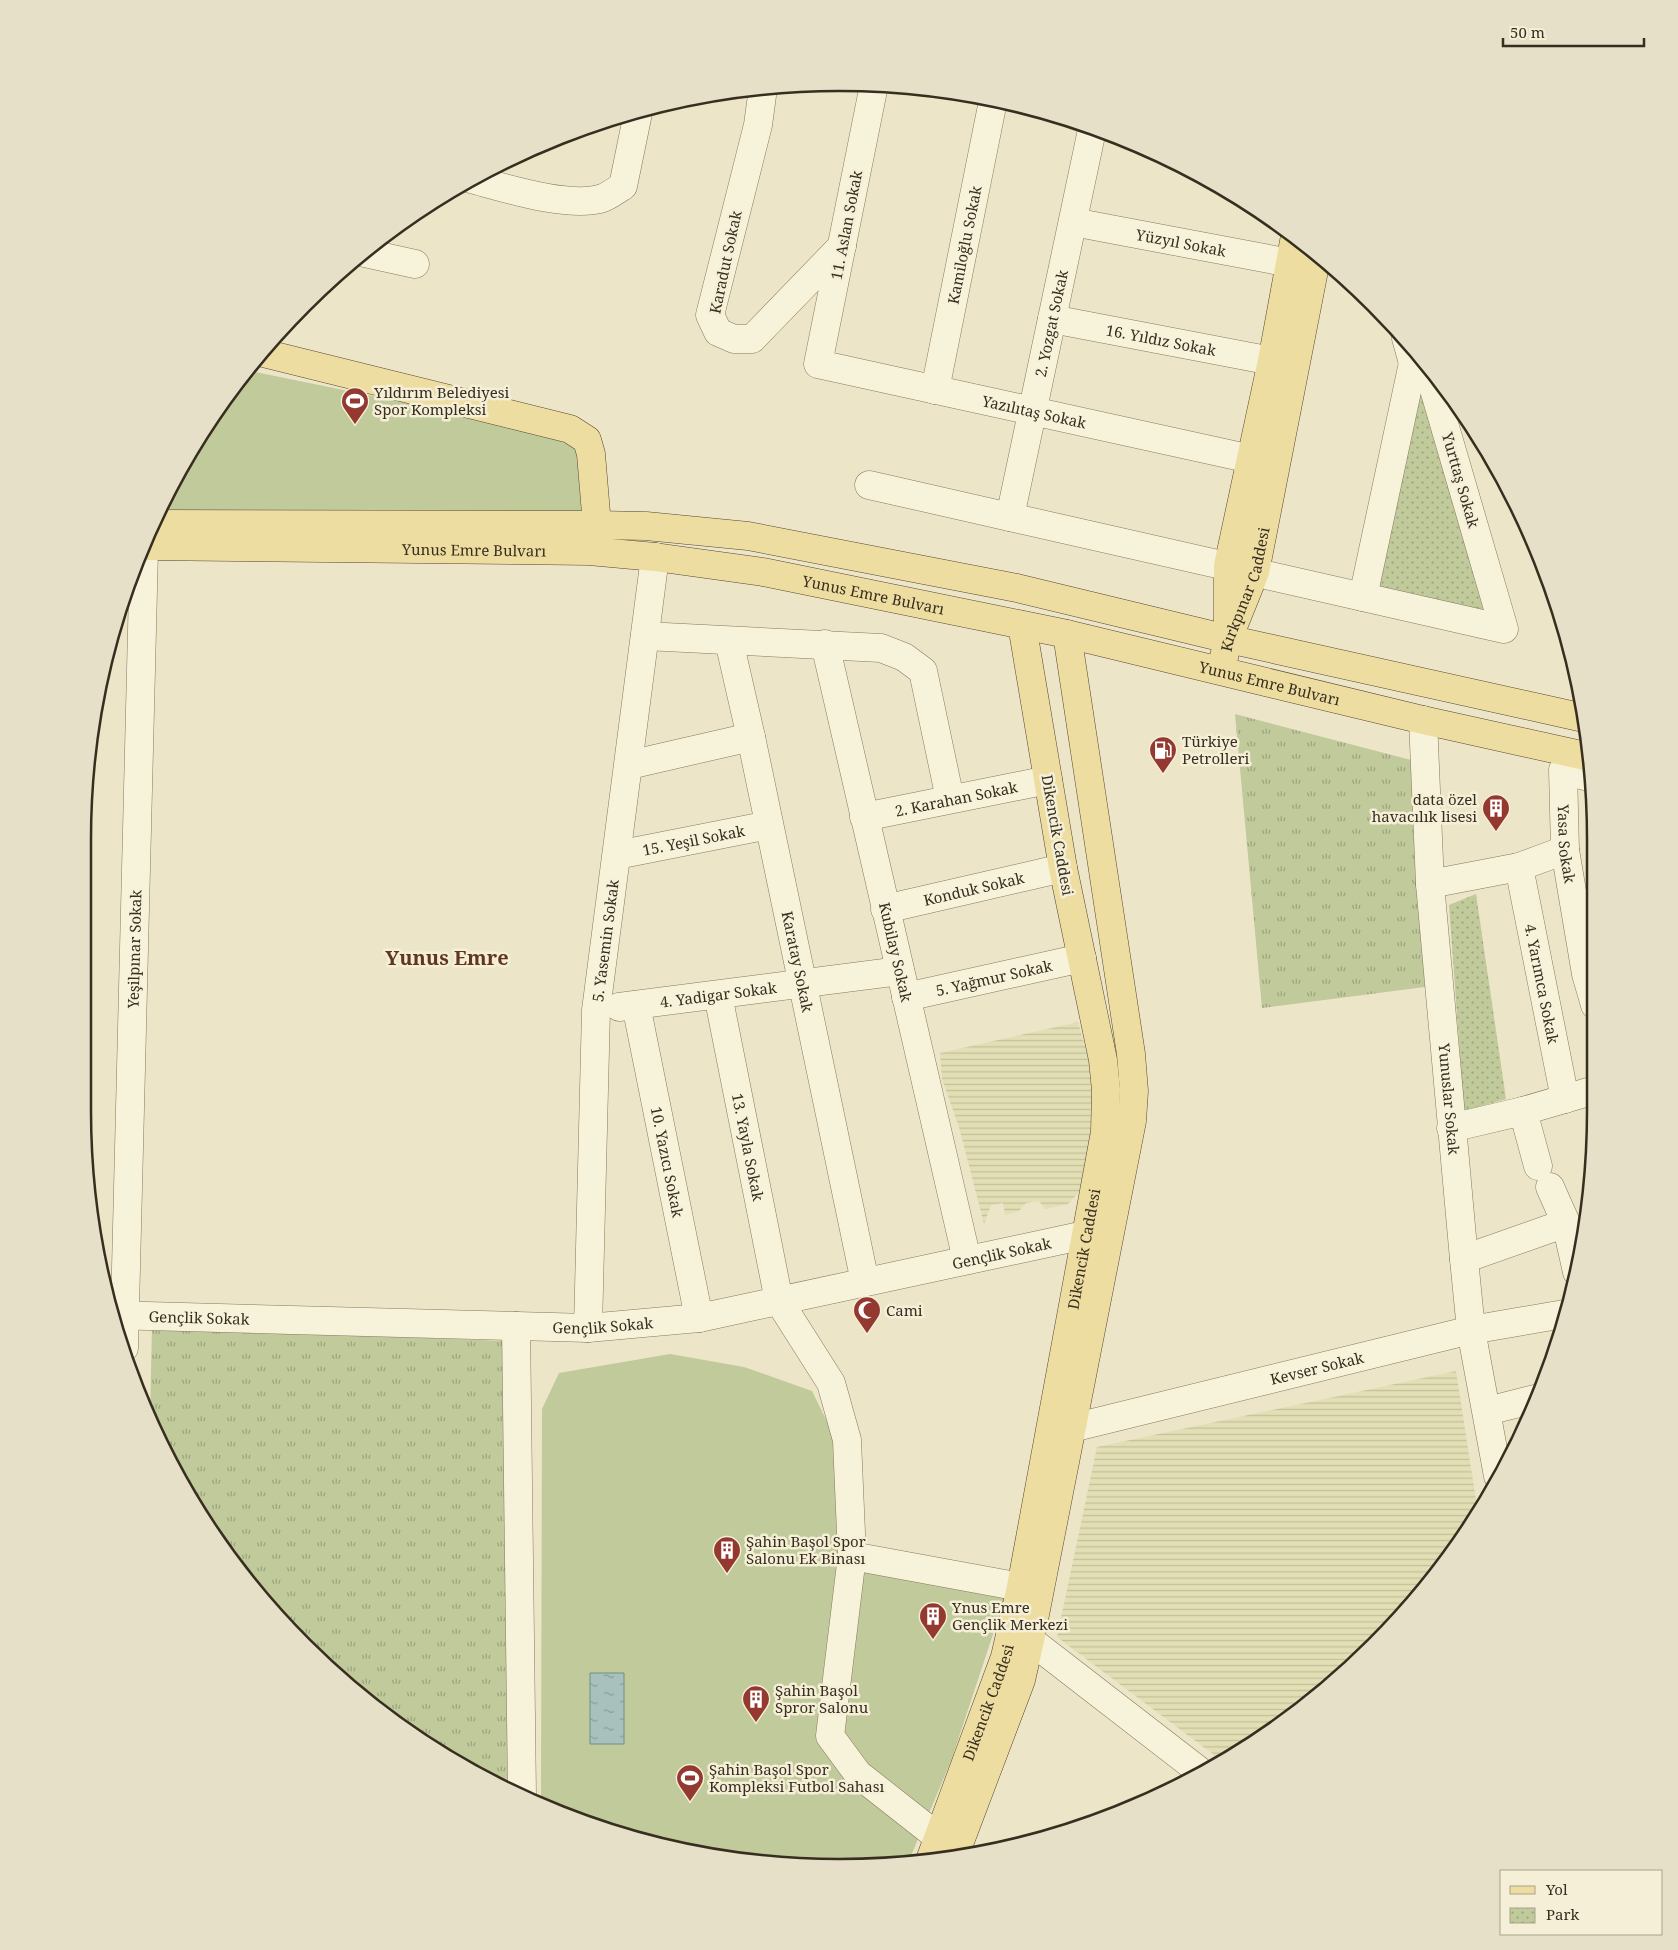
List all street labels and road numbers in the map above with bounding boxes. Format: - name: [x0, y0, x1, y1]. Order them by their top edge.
- street label: 11. Aslan Sokak: [826, 168, 866, 282]
- street label: Kamiloğlu Sokak: [942, 184, 986, 306]
- street label: Karadut Sokak: [704, 208, 746, 315]
- street label: Yüzyıl Sokak: [1133, 224, 1228, 261]
- street label: 2. Yozgat Sokak: [1030, 268, 1072, 379]
- street label: 16. Yıldız Sokak: [1104, 320, 1218, 360]
- street label: Yazılıtaş Sokak: [979, 390, 1088, 433]
- street label: Yurttaş Sokak: [1438, 429, 1484, 530]
- street label: Kırkpınar Caddesi: [1216, 525, 1274, 653]
- street label: Yunus Emre Bulvarı: [401, 539, 546, 561]
- street label: Yunus Emre Bulvarı: [800, 570, 946, 619]
- street label: Yunus Emre Bulvarı: [1196, 656, 1342, 710]
- street label: Dikencik Caddesi: [1038, 773, 1079, 897]
- street label: 2. Karahan Sokak: [893, 776, 1019, 821]
- street label: Yasa Sokak: [1554, 803, 1580, 885]
- street label: 15. Yeşil Sokak: [641, 820, 747, 860]
- street label: Konduk Sokak: [921, 867, 1026, 910]
- street label: 5. Yasemin Sokak: [587, 878, 623, 1003]
- street label: Yeşilpınar Sokak: [122, 889, 145, 1010]
- street label: Kubilay Sokak: [875, 900, 917, 1004]
- street label: Karatay Sokak: [778, 909, 818, 1014]
- street label: 4. Yarımca Sokak: [1521, 922, 1564, 1046]
- street label: 5. Yağmur Sokak: [934, 955, 1054, 1000]
- street label: 4. Yadigar Sokak: [659, 977, 778, 1012]
- street label: Yunuslar Sokak: [1434, 1041, 1465, 1156]
- street label: 13. Yayla Sokak: [728, 1091, 769, 1203]
- street label: 10. Yazıcı Sokak: [647, 1105, 689, 1219]
- street label: Dikencik Caddesi: [1062, 1187, 1104, 1311]
- street label: Gençlik Sokak: [950, 1233, 1053, 1273]
- street label: Gençlik Sokak: [148, 1306, 250, 1329]
- street label: Gençlik Sokak: [552, 1312, 654, 1338]
- street label: Kevser Sokak: [1268, 1347, 1366, 1389]
- street label: Dikencik Caddesi: [958, 1642, 1018, 1763]

